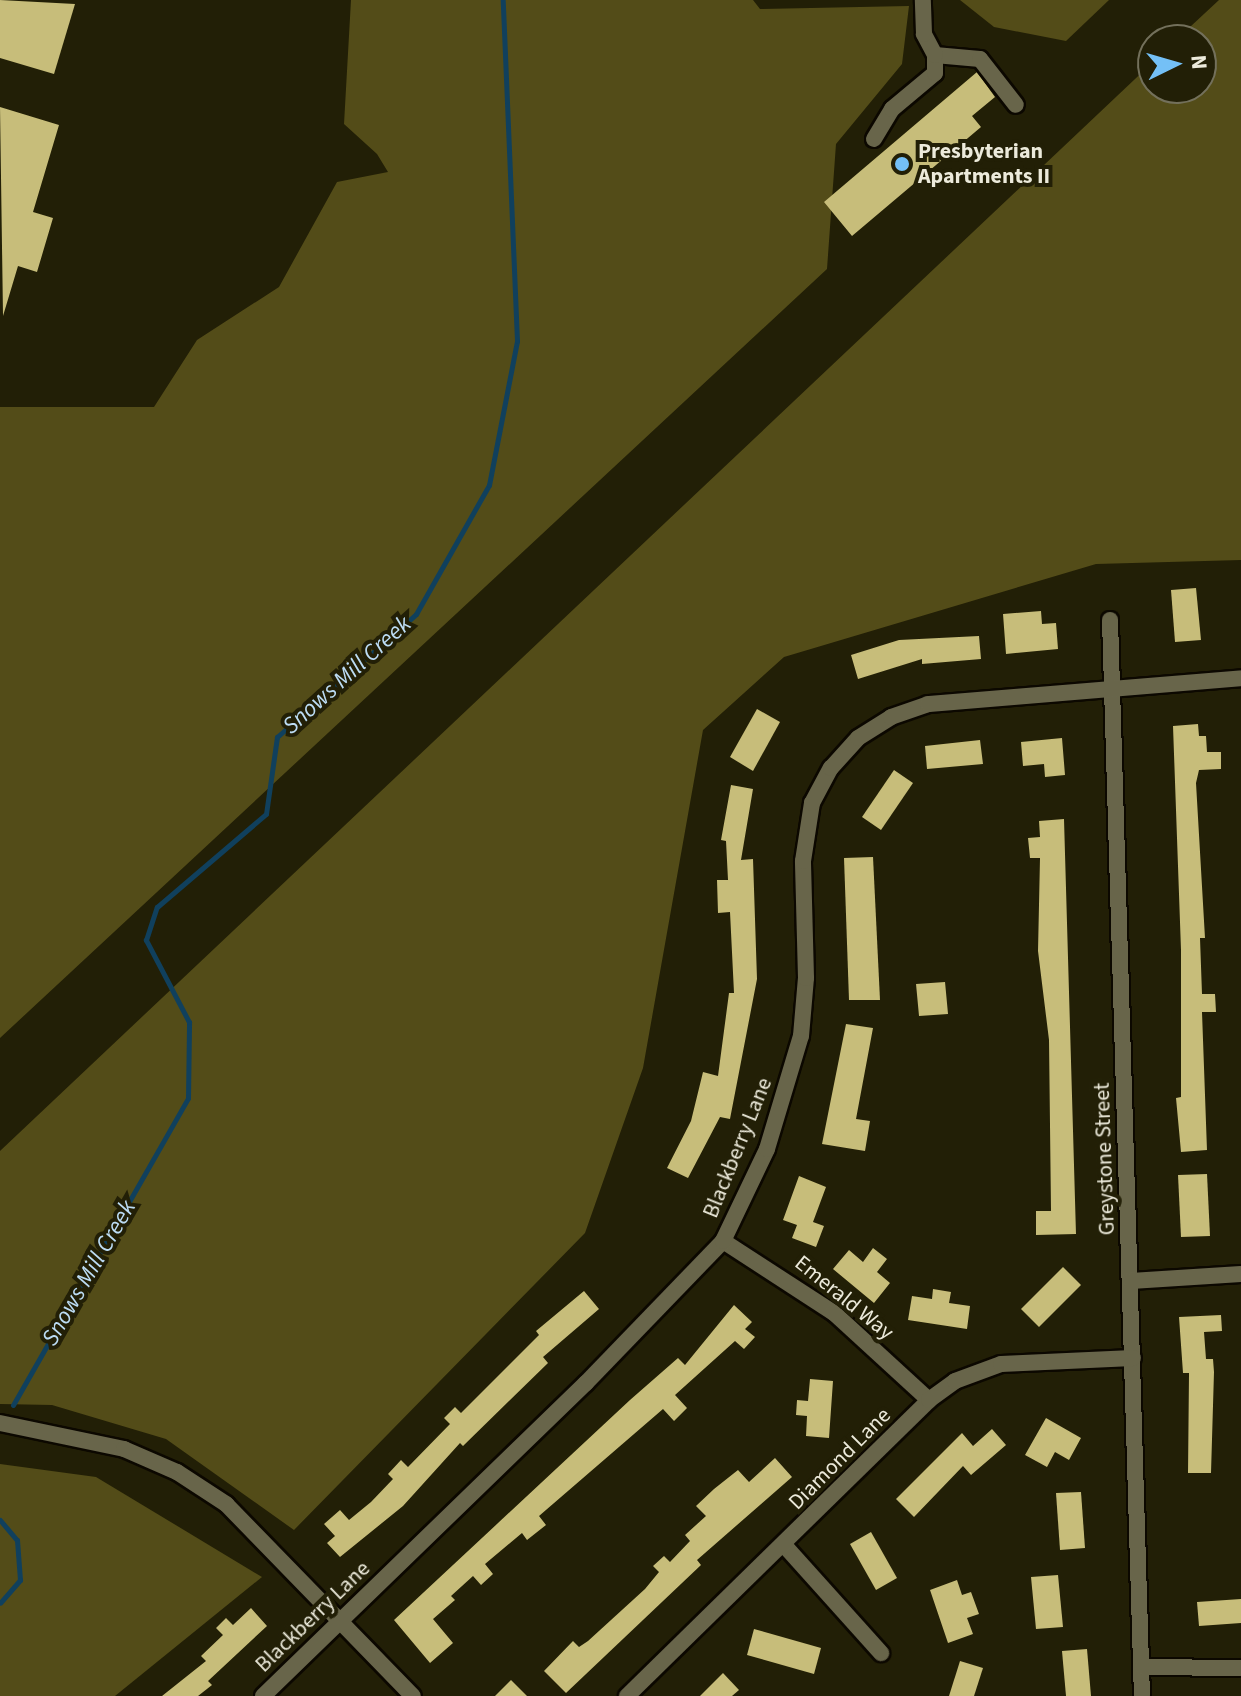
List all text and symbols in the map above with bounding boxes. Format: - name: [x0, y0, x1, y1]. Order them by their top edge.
- north arrow: [1137, 24, 1217, 104]
- text: N: [1182, 53, 1215, 71]
- place label: Presbyterian Apartments II: [918, 138, 1050, 190]
- marker: Presbyterian Apartments II: [893, 155, 911, 173]
- water label: Snows Mill Creek: [277, 610, 417, 740]
- street label: Blackberry Lane: [698, 1074, 778, 1222]
- street label: Greystone Street: [1089, 1082, 1121, 1236]
- water label: Snows Mill Creek: [36, 1195, 142, 1351]
- street label: Emerald Way: [789, 1250, 899, 1346]
- street label: Diamond Lane: [783, 1402, 897, 1516]
- street label: Blackberry Lane: [250, 1556, 376, 1678]

